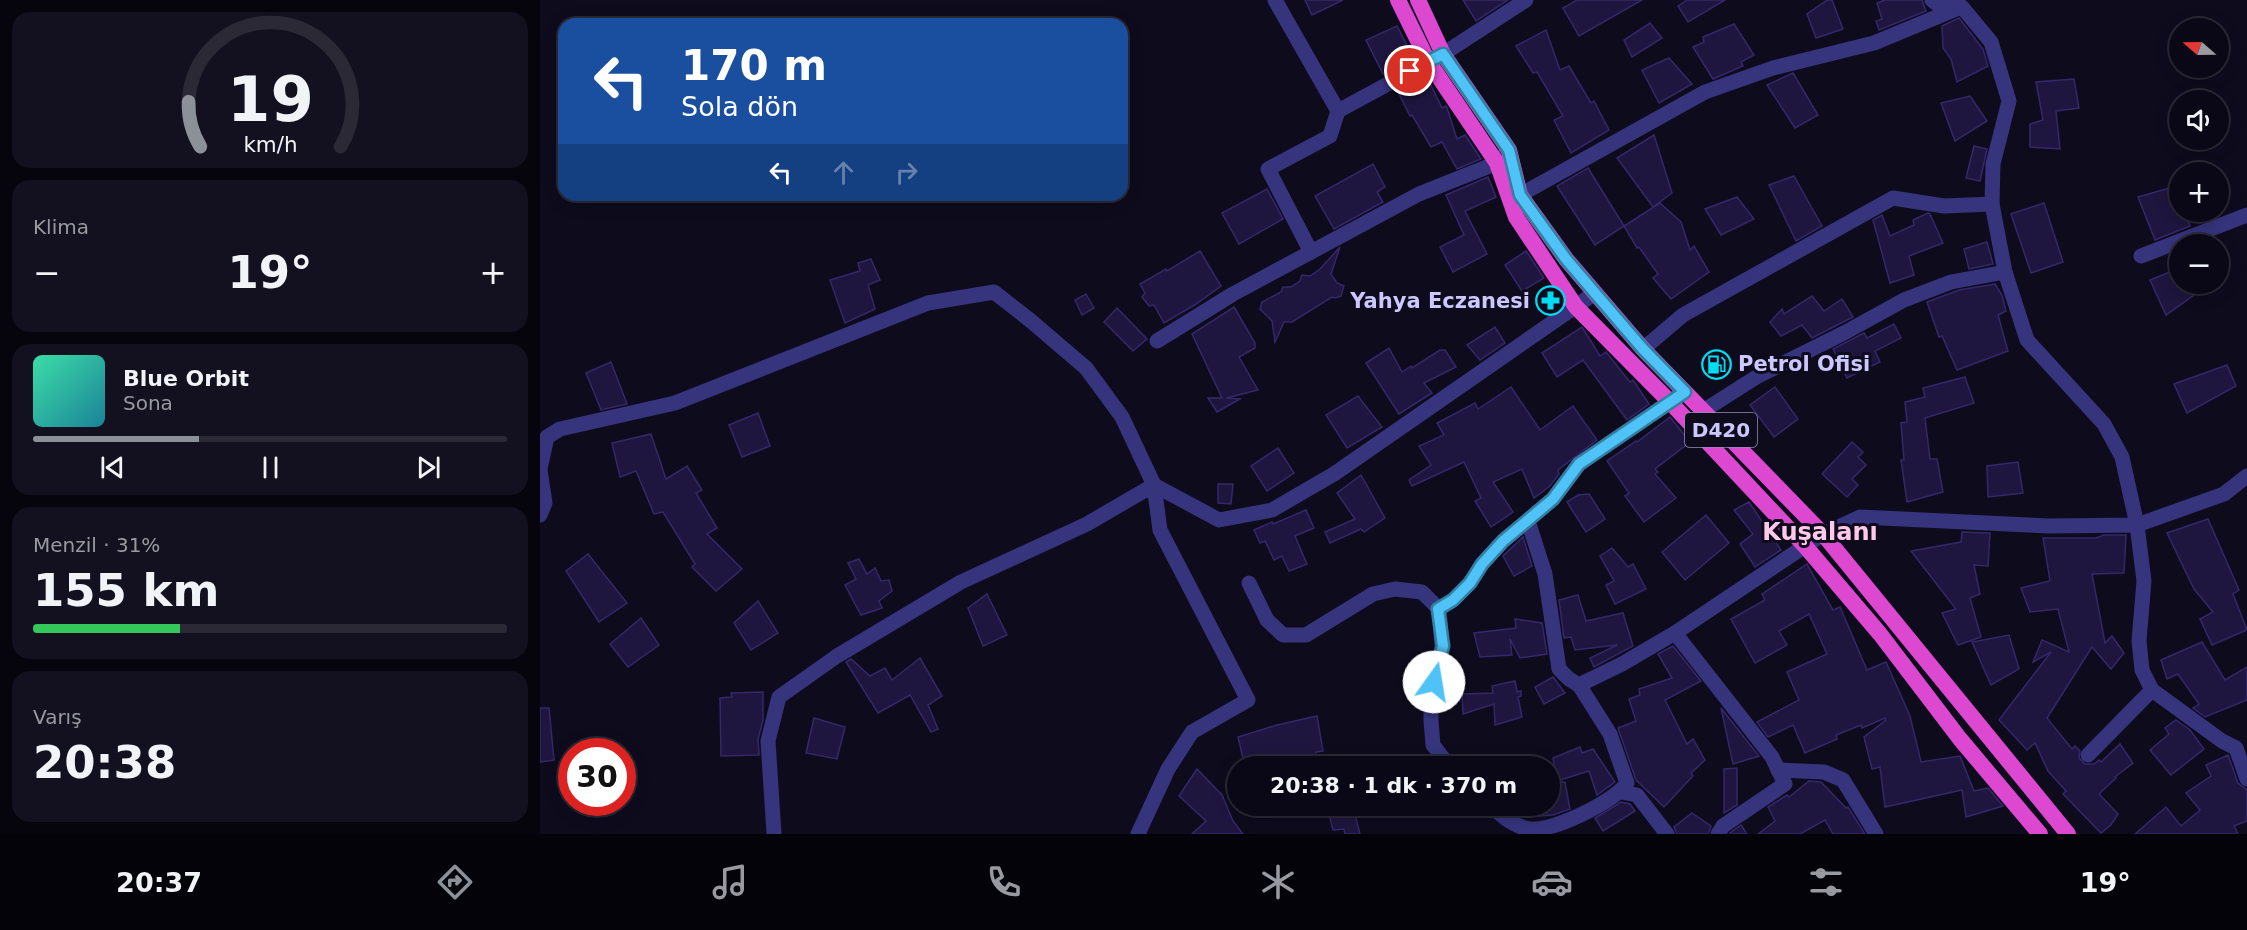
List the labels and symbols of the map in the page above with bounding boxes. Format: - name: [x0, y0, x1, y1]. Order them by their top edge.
- north arrow: [2169, 18, 2229, 78]
- pin: [1384, 45, 1435, 96]
- pharmacy icon: Yahya Eczanesi: [1535, 285, 1567, 317]
- place label: Yahya Eczanesi: [1349, 289, 1530, 313]
- fuel station icon: Petrol Ofisi: [1701, 348, 1733, 380]
- place label: Petrol Ofisi: [1738, 352, 1870, 376]
- road number: D420: [1685, 413, 1757, 447]
- district label: Kuşalanı: [1762, 518, 1878, 546]
- position arrow: [1402, 650, 1466, 714]
- speed limit sign: 30: [558, 738, 636, 816]

